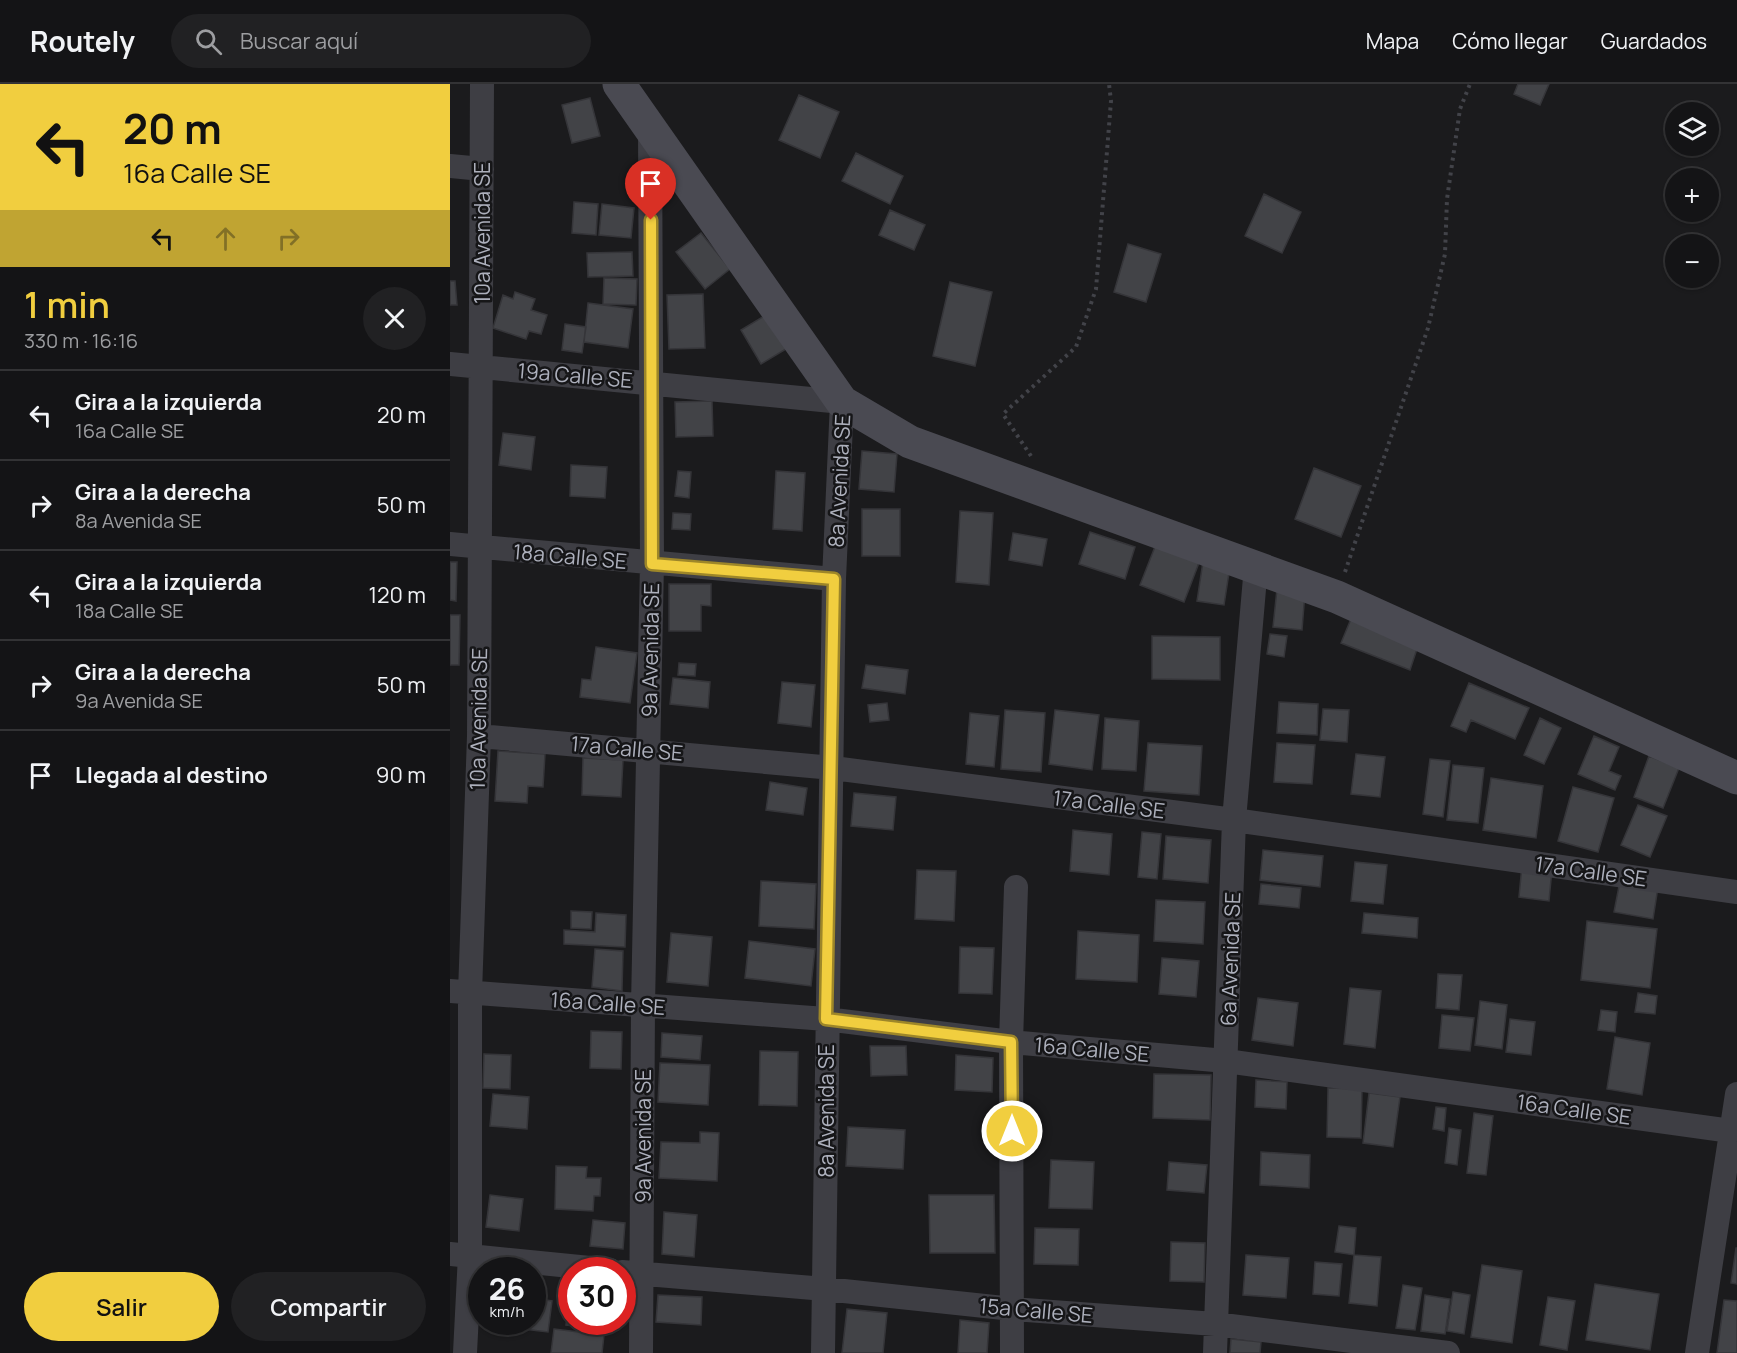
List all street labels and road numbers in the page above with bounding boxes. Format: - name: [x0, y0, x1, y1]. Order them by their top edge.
- street label: 10a Avenida SE: [468, 162, 496, 304]
- street label: 19a Calle SE: [517, 356, 633, 394]
- street label: 8a Avenida SE: [822, 414, 856, 548]
- street label: 18a Calle SE: [512, 537, 628, 575]
- street label: 9a Avenida SE: [635, 583, 665, 717]
- street label: 10a Avenida SE: [463, 648, 493, 790]
- street label: 17a Calle SE: [570, 729, 684, 767]
- street label: 17a Calle SE: [1051, 783, 1167, 825]
- street label: 17a Calle SE: [1533, 849, 1649, 893]
- street label: 6a Avenida SE: [1214, 891, 1246, 1027]
- street label: 16a Calle SE: [550, 985, 666, 1021]
- street label: 16a Calle SE: [1034, 1030, 1150, 1068]
- street label: 8a Avenida SE: [812, 1044, 840, 1178]
- street label: 9a Avenida SE: [629, 1069, 657, 1203]
- street label: 16a Calle SE: [1515, 1087, 1633, 1131]
- street label: 15a Calle SE: [978, 1291, 1094, 1329]

